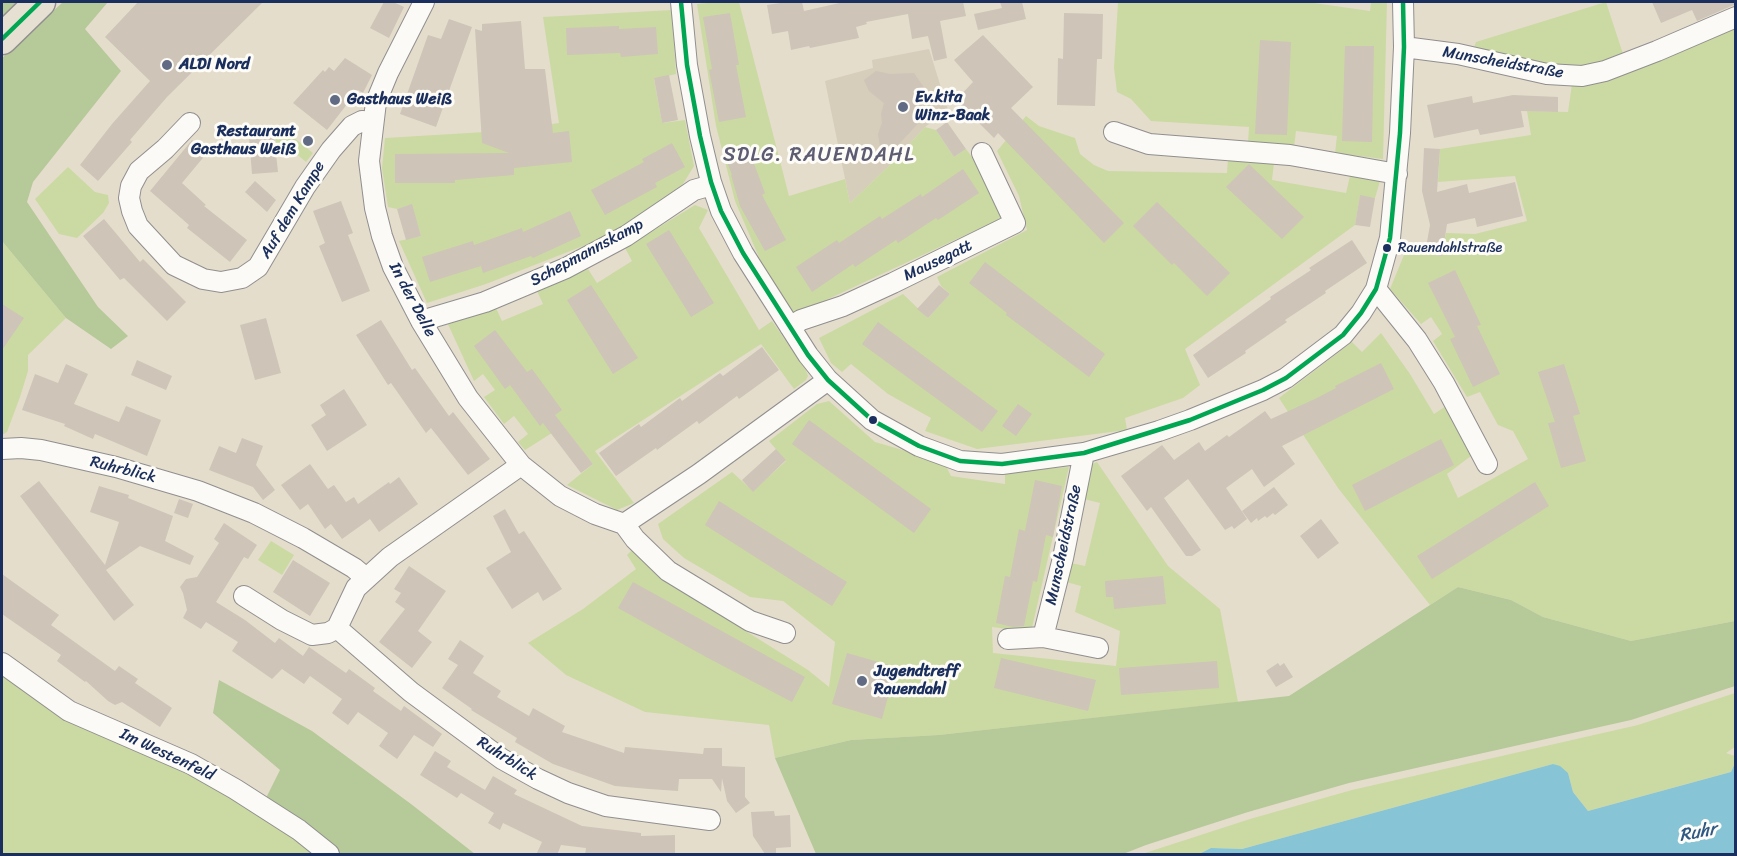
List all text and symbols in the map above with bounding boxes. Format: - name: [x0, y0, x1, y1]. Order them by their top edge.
- street label: Munscheidstraße: [1441, 43, 1565, 83]
- place label: ALDI Nord: [179, 55, 250, 75]
- marker: ALDI Nord: [160, 58, 174, 72]
- place label: Ev.kita Winz-Baak: [915, 88, 990, 126]
- place label: Gasthaus Weiß: [347, 90, 452, 110]
- marker: Gasthaus Weiß: [328, 93, 342, 107]
- marker: Ev.kita Winz-Baak: [896, 100, 910, 114]
- place label: Restaurant Gasthaus Weiß: [191, 122, 296, 160]
- marker: Restaurant Gasthaus Weiß: [301, 134, 315, 148]
- district label: SDLG. RAUENDAHL: [723, 144, 915, 168]
- street label: Auf dem Kampe: [256, 158, 330, 262]
- street label: Schepmannskamp: [527, 215, 647, 291]
- street label: Mausegatt: [901, 236, 975, 286]
- place label: Rauendahlstraße: [1398, 240, 1502, 256]
- marker: Rauendahlstraße: [1381, 242, 1393, 254]
- street label: In der Delle: [384, 259, 440, 341]
- unlabelled marker: [867, 414, 879, 426]
- street label: Ruhrblick: [88, 453, 158, 487]
- street label: Munscheidstraße: [1042, 483, 1086, 607]
- place label: Jugendtreff Rauendahl: [874, 662, 959, 700]
- marker: Jugendtreff Rauendahl: [855, 674, 869, 688]
- street label: Im Westenfeld: [117, 725, 217, 785]
- street label: Ruhrblick: [473, 733, 541, 785]
- water label: Ruhr: [1678, 819, 1718, 847]

